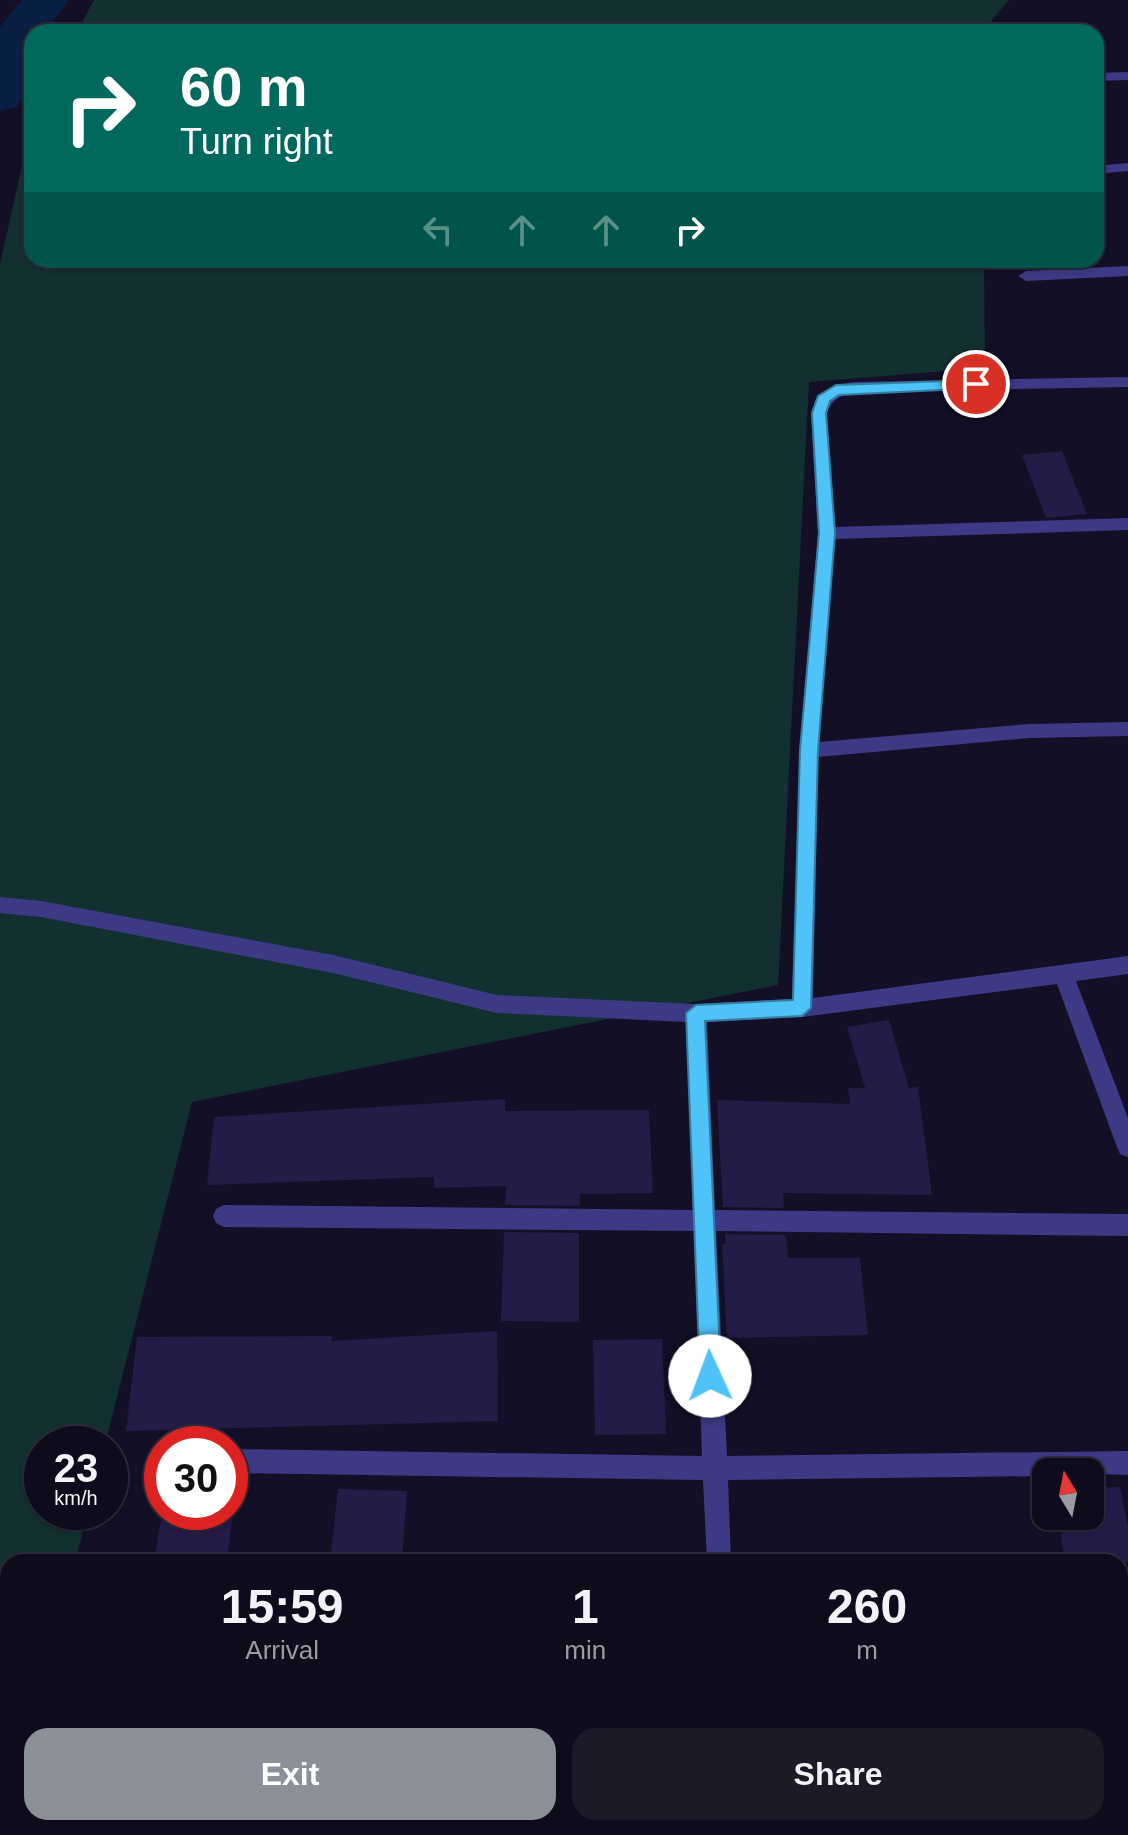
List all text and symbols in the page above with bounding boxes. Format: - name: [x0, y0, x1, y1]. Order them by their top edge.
- text: 60 m: [180, 55, 308, 118]
- icon: right: [48, 56, 152, 160]
- text: Turn right: [180, 121, 333, 162]
- icon: left: [416, 208, 460, 252]
- icon: ahead: [500, 208, 544, 252]
- icon: ahead: [584, 208, 628, 252]
- icon: right: [668, 208, 712, 252]
- pin: [942, 350, 1010, 418]
- icon: arrive: [954, 362, 998, 406]
- position arrow: [668, 1334, 752, 1418]
- speed limit sign: 30: [144, 1426, 248, 1530]
- text: 23: [54, 1446, 98, 1490]
- north arrow: [1032, 1458, 1104, 1530]
- map controls: [1032, 1458, 1104, 1530]
- text: km/h: [54, 1487, 98, 1509]
- text: 15:59: [221, 1580, 344, 1633]
- text: 1: [572, 1580, 599, 1633]
- text: 260: [827, 1580, 907, 1633]
- text: Arrival: [245, 1635, 319, 1665]
- text: min: [564, 1635, 606, 1665]
- text: m: [856, 1635, 878, 1665]
- button: Exit: [24, 1728, 556, 1820]
- button: Share: [572, 1728, 1104, 1820]

